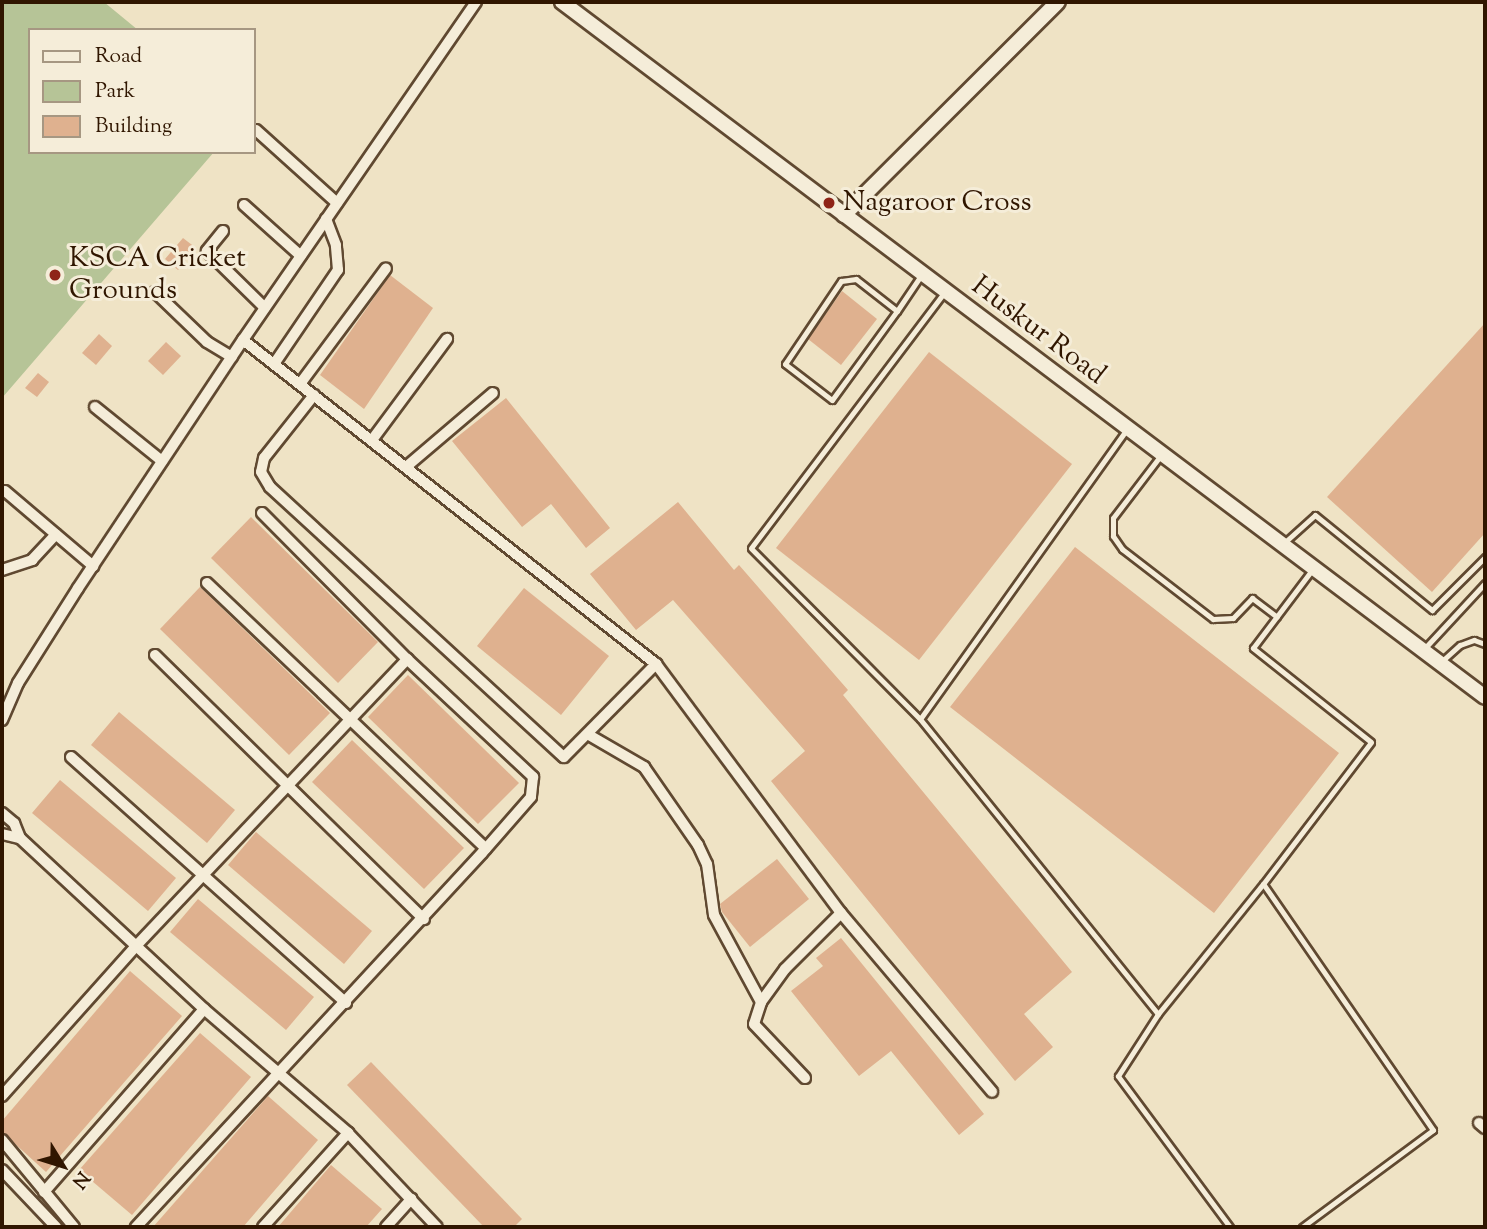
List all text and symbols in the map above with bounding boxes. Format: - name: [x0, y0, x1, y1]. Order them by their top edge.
- legend: [28, 28, 256, 154]
- text: Road: [95, 42, 142, 72]
- text: Park: [95, 77, 135, 107]
- text: Building: [95, 112, 172, 142]
- place label: Nagaroor Cross: [843, 186, 1031, 220]
- marker: Nagaroor Cross: [821, 195, 837, 211]
- place label: KSCA Cricket Grounds: [69, 242, 246, 308]
- marker: KSCA Cricket Grounds: [47, 267, 63, 283]
- street label: Huskur Road: [964, 270, 1112, 392]
- north arrow: [28, 1131, 98, 1201]
- text: N: [65, 1165, 95, 1194]

